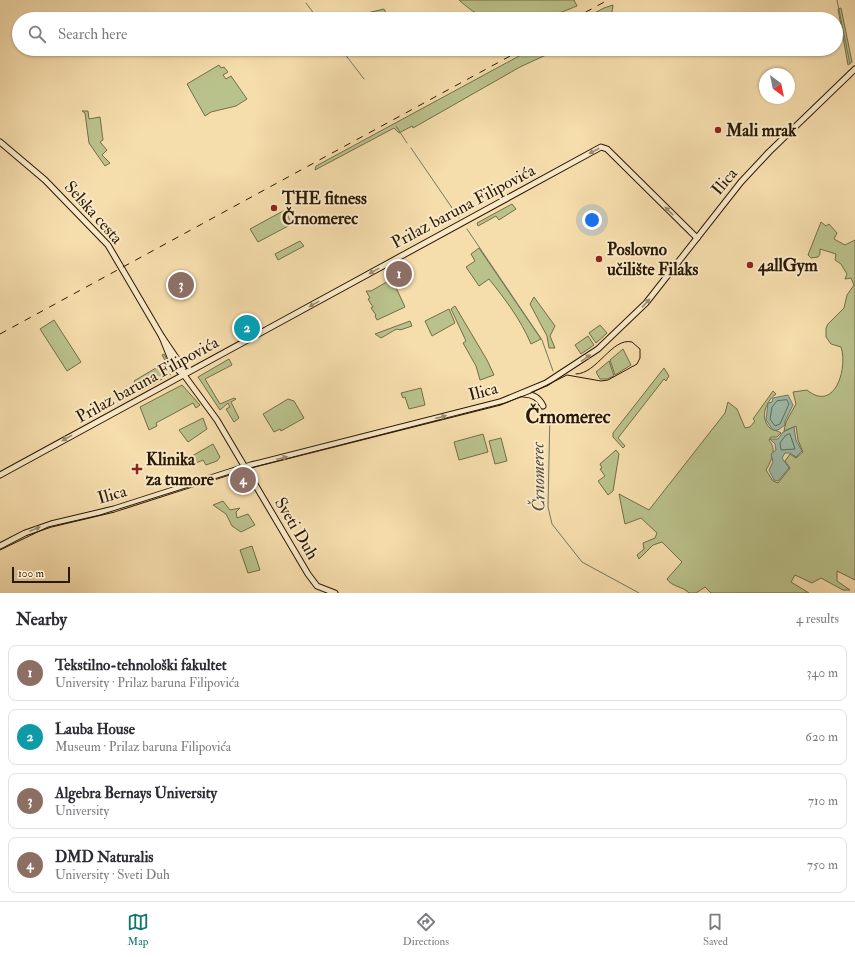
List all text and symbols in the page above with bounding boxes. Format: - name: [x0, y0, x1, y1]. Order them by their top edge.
- search box: [12, 12, 843, 56]
- icon: search: [26, 23, 48, 45]
- text: Search here: [58, 25, 127, 44]
- north arrow: [759, 68, 795, 104]
- place label: Mali mrak: [725, 120, 797, 141]
- marker: Mali mrak: [713, 125, 723, 135]
- one-way arrow: [588, 147, 600, 154]
- street label: Prilaz baruna Filipovića: [388, 159, 540, 254]
- street label: Ilica: [707, 162, 743, 199]
- street label: Selska cesta: [60, 176, 128, 249]
- place label: THE fitness Črnomerec: [281, 188, 367, 229]
- marker: THE fitness Črnomerec: [269, 203, 279, 213]
- one-way arrow: [664, 206, 674, 216]
- your location: [582, 210, 602, 230]
- place label: Poslovno učilište Filaks: [606, 239, 698, 280]
- marker: Poslovno učilište Filaks: [594, 254, 604, 264]
- place label: 4allGym: [757, 255, 819, 277]
- pin: 1: [386, 259, 412, 289]
- marker: 4allGym: [745, 260, 755, 270]
- one-way arrow: [368, 267, 380, 274]
- pin: 3: [168, 270, 194, 300]
- one-way arrow: [642, 298, 651, 308]
- one-way arrow: [309, 300, 320, 307]
- pin: 2: [234, 313, 260, 343]
- street label: Prilaz baruna Filipovića: [72, 331, 224, 428]
- one-way arrow: [581, 354, 591, 362]
- street label: Ilica: [466, 377, 501, 405]
- district label: Črnomerec: [526, 403, 611, 429]
- one-way arrow: [435, 413, 447, 419]
- one-way arrow: [61, 435, 73, 442]
- water label: Črnomerec: [526, 441, 551, 512]
- place label: Klinika za tumore: [145, 449, 215, 490]
- one-way arrow: [276, 454, 289, 460]
- marker: Klinika za tumore: [131, 463, 143, 475]
- pin: 4: [230, 465, 256, 495]
- street label: Ilica: [95, 480, 130, 509]
- street label: Sveti Duh: [270, 493, 323, 563]
- one-way arrow: [29, 526, 41, 532]
- scale bar: [12, 565, 70, 584]
- text: 100 m: [18, 567, 44, 580]
- text: Nearby: [16, 609, 67, 630]
- text: 4 results: [796, 611, 839, 627]
- text: Tekstilno-tehnološki fakultet: [55, 656, 227, 675]
- text: 1: [28, 665, 32, 681]
- text: 340 m: [807, 665, 838, 681]
- text: University · Prilaz baruna Filipovića: [55, 675, 239, 691]
- text: Lauba House: [55, 720, 135, 739]
- text: 2: [27, 729, 33, 745]
- text: 620 m: [805, 729, 838, 745]
- text: Museum · Prilaz baruna Filipovića: [55, 739, 231, 755]
- text: Algebra Bernays University: [55, 784, 217, 803]
- text: 3: [28, 793, 33, 809]
- text: 710 m: [808, 793, 838, 809]
- text: University: [55, 803, 109, 819]
- text: DMD Naturalis: [55, 848, 154, 867]
- text: 4: [26, 857, 34, 873]
- text: 750 m: [807, 857, 838, 873]
- text: University · Sveti Duh: [55, 867, 170, 883]
- tab: Map: [127, 911, 149, 948]
- tab: Directions: [403, 911, 449, 948]
- tab: Saved: [703, 911, 728, 948]

